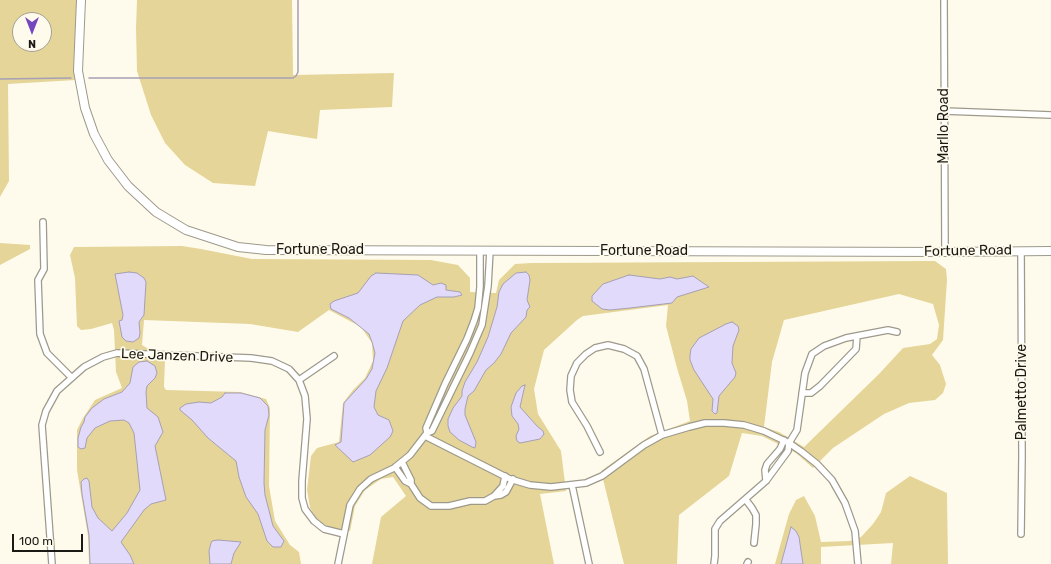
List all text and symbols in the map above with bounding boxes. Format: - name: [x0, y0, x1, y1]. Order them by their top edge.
- north arrow: [12, 12, 52, 52]
- text: N: [28, 37, 36, 50]
- street label: Marllo Road: [936, 88, 952, 164]
- street label: Fortune Road: [276, 242, 364, 258]
- street label: Fortune Road: [924, 242, 1012, 260]
- street label: Fortune Road: [600, 243, 688, 259]
- street label: Palmetto Drive: [1014, 344, 1030, 440]
- street label: Lee Janzen Drive: [121, 346, 233, 366]
- scale bar: [14, 526, 85, 552]
- text: 100 m: [19, 534, 53, 548]

